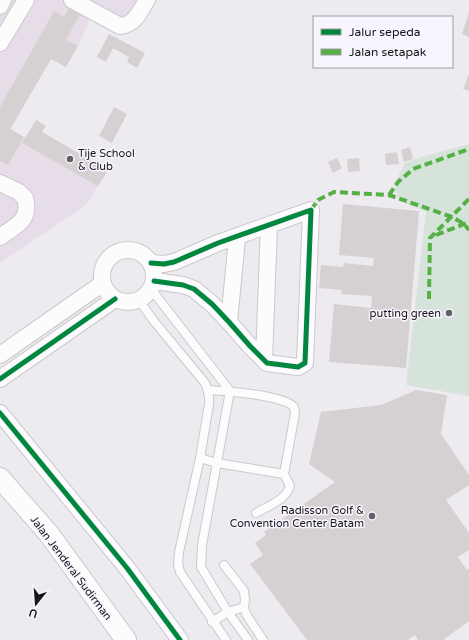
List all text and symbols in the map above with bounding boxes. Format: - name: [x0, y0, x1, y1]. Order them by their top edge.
- legend: [313, 16, 453, 68]
- text: Jalur sepeda: [349, 25, 421, 39]
- text: Jalan setapak: [349, 45, 427, 59]
- place label: Tije School & Club: [78, 147, 135, 173]
- marker: Tije School & Club: [65, 154, 75, 164]
- place label: putting green: [370, 307, 441, 320]
- marker: putting green: [444, 308, 454, 318]
- place label: Radisson Golf & Convention Center Batam: [230, 504, 364, 530]
- marker: Radisson Golf & Convention Center Batam: [367, 511, 377, 521]
- street label: Jalan Jenderal Sudirman: [28, 513, 114, 623]
- north arrow: [16, 584, 56, 624]
- text: U: [27, 606, 39, 621]

